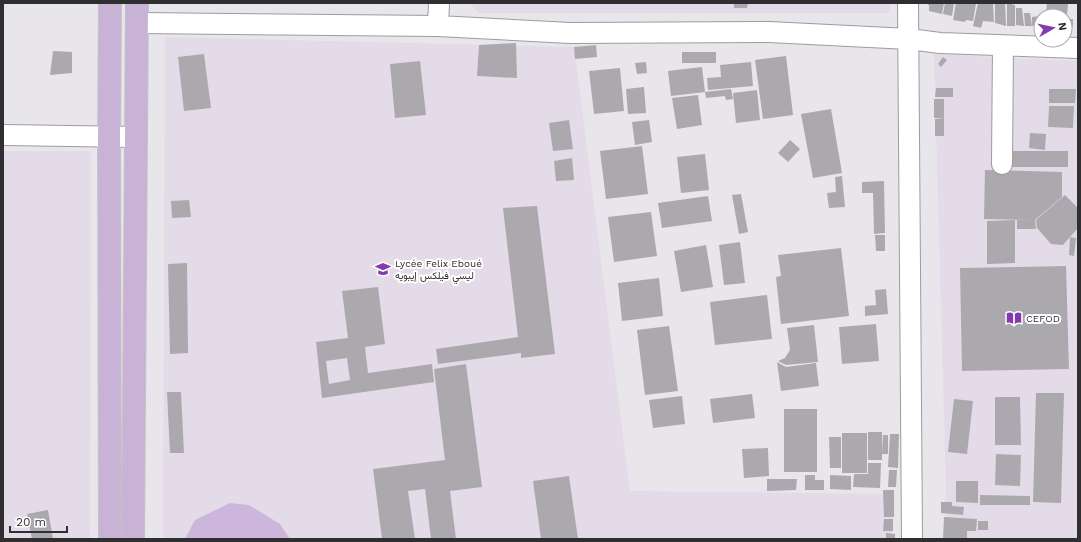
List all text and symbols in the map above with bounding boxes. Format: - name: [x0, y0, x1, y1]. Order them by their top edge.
- north arrow: [1033, 8, 1073, 48]
- text: N: [1055, 21, 1069, 32]
- place label: Lycée Felix Eboué ليسي فيلكس إيبويه: [395, 258, 482, 284]
- school or university icon: Lycée Felix Eboué ليسي فيلكس إيبويه: [374, 260, 392, 278]
- library icon: CEFOD: [1005, 309, 1023, 327]
- place label: CEFOD: [1026, 313, 1060, 324]
- scale bar: [10, 508, 67, 534]
- text: 20 m: [16, 515, 46, 529]

